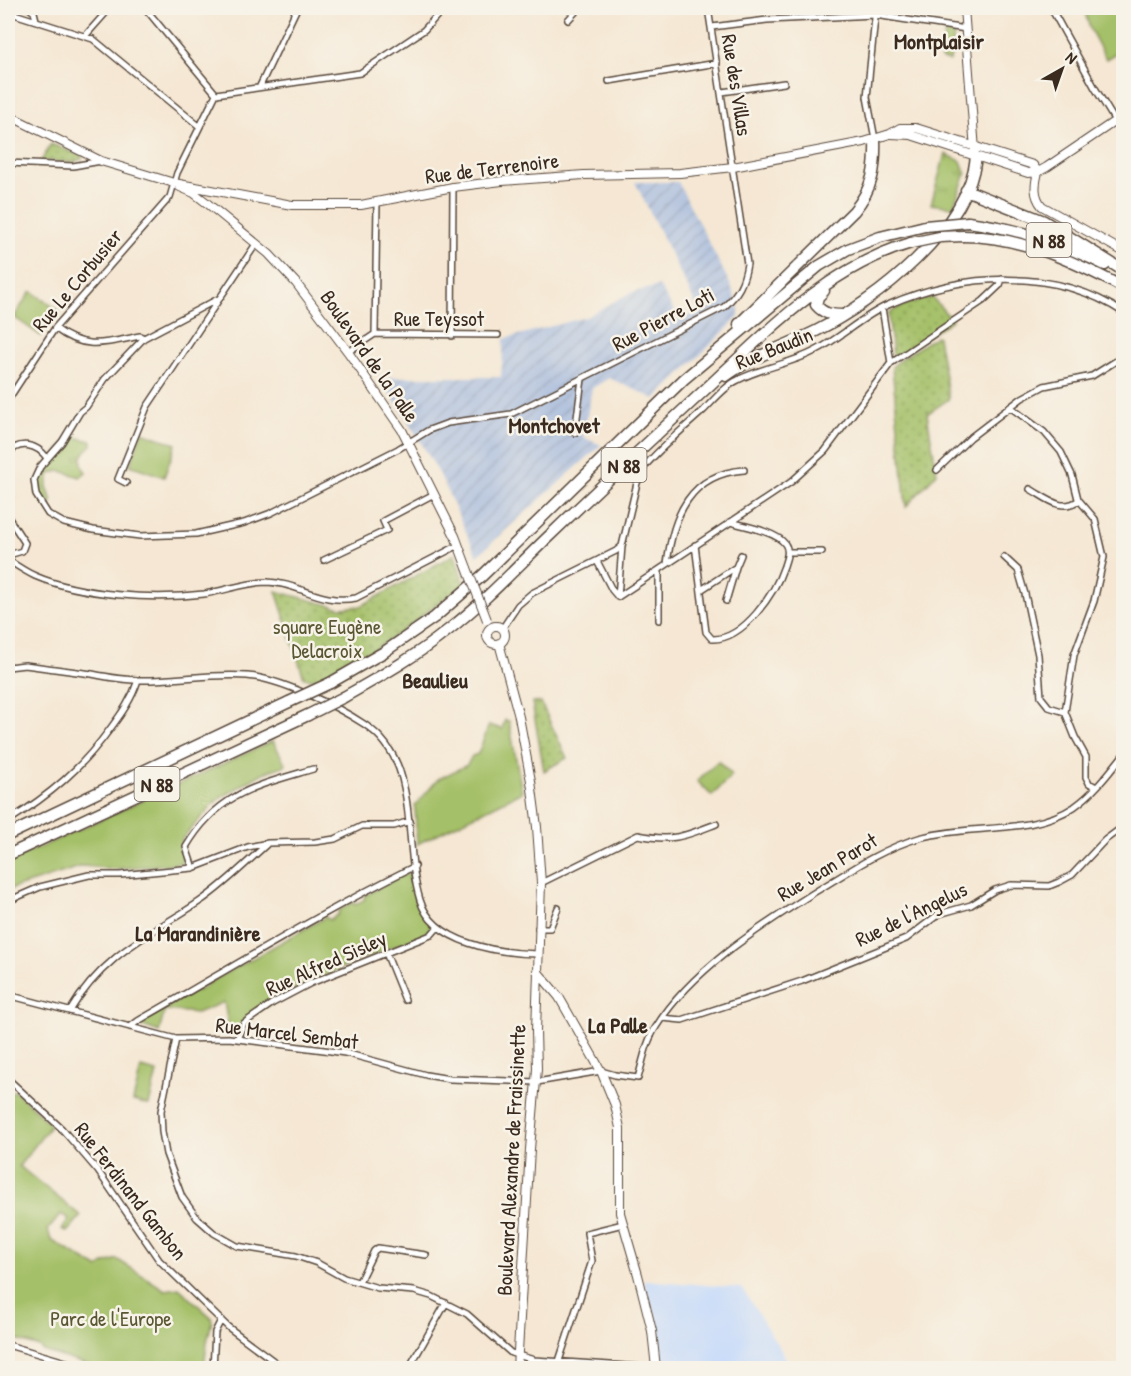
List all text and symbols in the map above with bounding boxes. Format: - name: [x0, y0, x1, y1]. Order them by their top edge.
- district label: Montplaisir: [894, 26, 985, 57]
- street label: Rue des Villas: [715, 32, 759, 138]
- north arrow: [1032, 39, 1092, 99]
- text: N: [1061, 46, 1082, 69]
- street label: Rue de Terrenoire: [424, 145, 560, 191]
- street label: Rue Le Corbusier: [25, 222, 129, 338]
- road number: N 88: [1026, 223, 1072, 257]
- street label: Rue Pierre Loti: [607, 280, 719, 358]
- street label: Boulevard de la Palle: [314, 284, 426, 428]
- street label: Rue Teyssot: [394, 304, 485, 333]
- street label: Rue Baudin: [731, 319, 817, 377]
- district label: Montchovet: [508, 410, 601, 440]
- road number: N 88: [602, 448, 646, 482]
- park label: square Eugène Delacroix: [273, 612, 381, 665]
- district label: Beaulieu: [402, 665, 468, 695]
- road number: N 88: [134, 767, 180, 801]
- street label: Rue Jean Parot: [772, 825, 883, 908]
- street label: Rue de l'Angelus: [850, 874, 972, 954]
- district label: La Marandinière: [136, 918, 261, 948]
- street label: Rue Alfred Sisley: [261, 923, 391, 1003]
- street label: Rue Marcel Sembat: [214, 1010, 361, 1056]
- district label: La Palle: [588, 1010, 648, 1040]
- street label: Boulevard Alexandre de Fraissinette: [489, 1024, 533, 1296]
- street label: Rue Ferdinand Gambon: [68, 1116, 194, 1266]
- park label: Parc de l'Europe: [50, 1304, 172, 1333]

